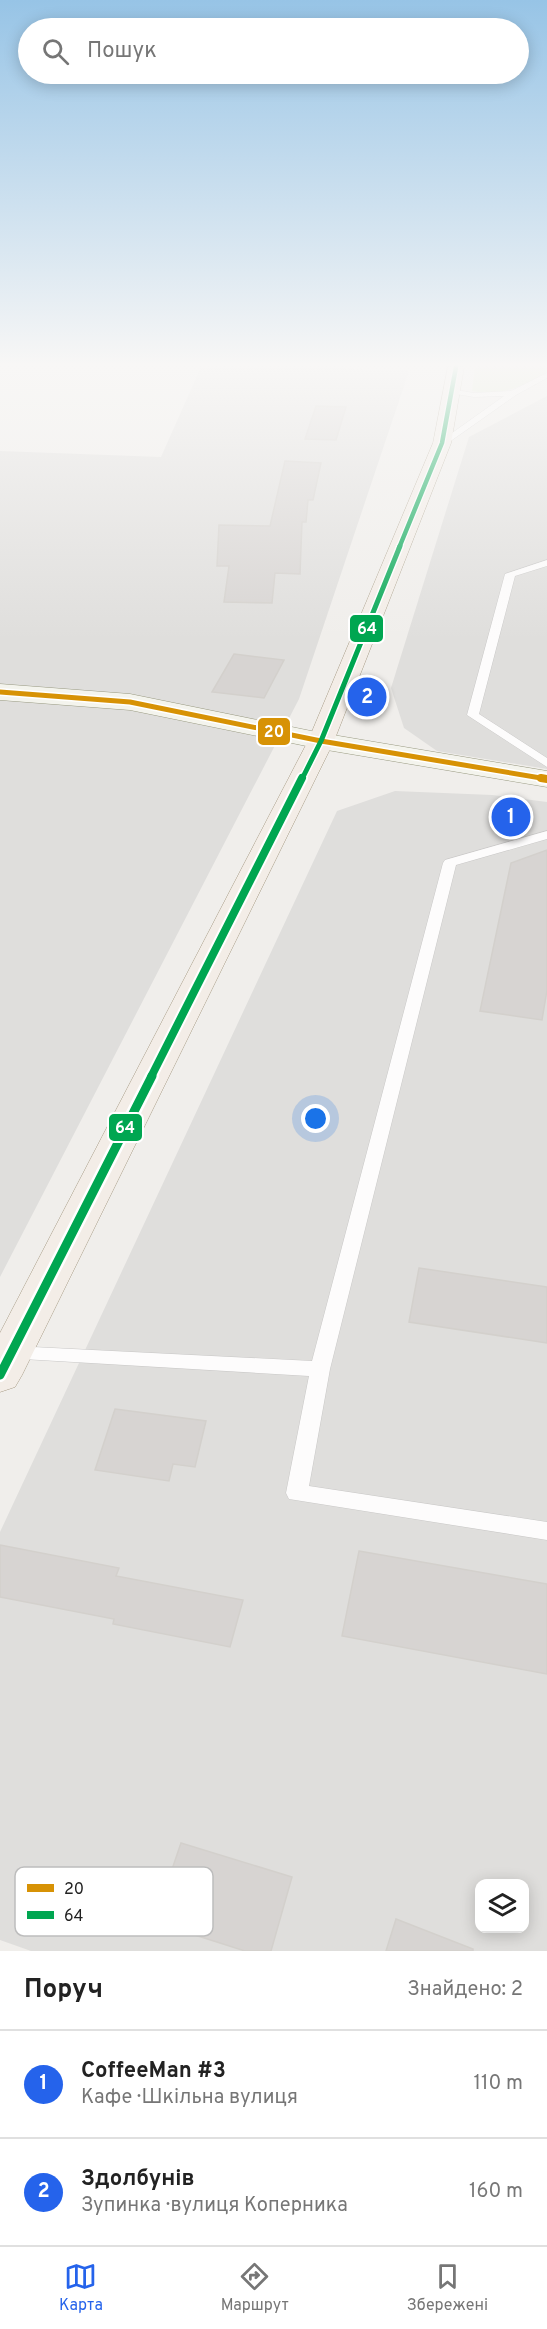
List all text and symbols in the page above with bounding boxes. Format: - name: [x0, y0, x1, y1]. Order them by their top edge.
- search box: [18, 18, 529, 84]
- icon: search: [39, 35, 72, 68]
- text: Пошук: [87, 38, 157, 65]
- line badge: 64: [349, 614, 384, 643]
- text: 64: [357, 620, 377, 640]
- pin: 2: [348, 674, 386, 720]
- line badge: 20: [257, 717, 291, 746]
- text: 20: [264, 723, 284, 743]
- pin: 1: [492, 794, 530, 840]
- your location: [301, 1104, 330, 1133]
- line badge: 64: [108, 1113, 143, 1142]
- text: 64: [115, 1119, 135, 1139]
- legend: [15, 1867, 213, 1936]
- map controls: [475, 1879, 529, 1933]
- button: layers: [475, 1879, 529, 1933]
- text: 20: [64, 1880, 84, 1900]
- text: 64: [64, 1907, 84, 1927]
- text: Поруч: [24, 1974, 103, 2007]
- text: Знайдено: 2: [407, 1977, 523, 2003]
- text: CoffeeMan #3: [81, 2058, 226, 2085]
- text: 1: [40, 2071, 48, 2097]
- text: 110 m: [474, 2071, 523, 2097]
- text: Кафе · Шкільна вулиця: [81, 2085, 298, 2111]
- text: Здолбунів: [81, 2166, 195, 2193]
- text: 2: [37, 2179, 50, 2205]
- text: 160 m: [469, 2179, 523, 2205]
- text: Зупинка · вулиця Коперника: [81, 2193, 348, 2219]
- tab: Карта: [59, 2260, 103, 2316]
- tab: Маршрут: [221, 2260, 289, 2316]
- tab: Збережені: [407, 2260, 488, 2316]

